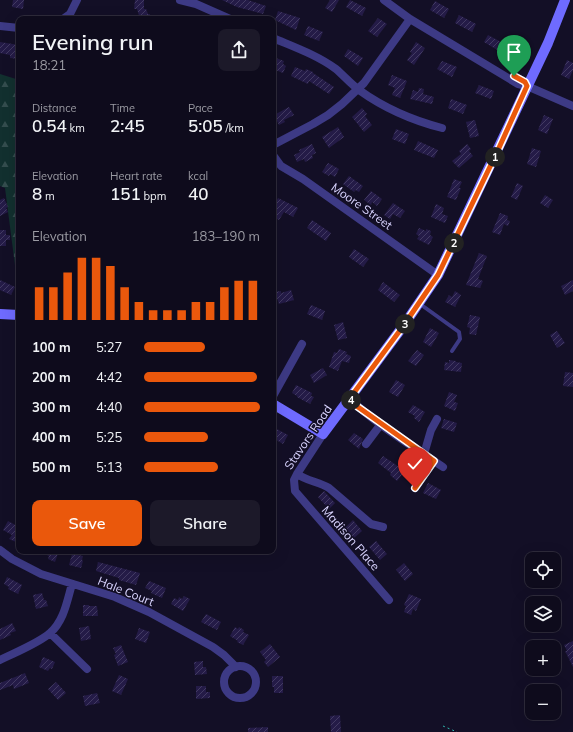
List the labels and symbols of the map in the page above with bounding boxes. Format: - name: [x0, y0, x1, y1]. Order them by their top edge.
- pin: [497, 35, 531, 76]
- pin: 1: [485, 147, 505, 167]
- street label: Moore Street: [329, 179, 395, 233]
- pin: 2: [444, 233, 464, 253]
- pin: 3: [395, 314, 415, 334]
- pin: 4: [341, 390, 361, 410]
- street label: Stavors Road: [281, 402, 335, 472]
- pin: [398, 447, 432, 488]
- street label: Madison Place: [319, 503, 383, 573]
- street label: Hale Court: [96, 573, 156, 609]

